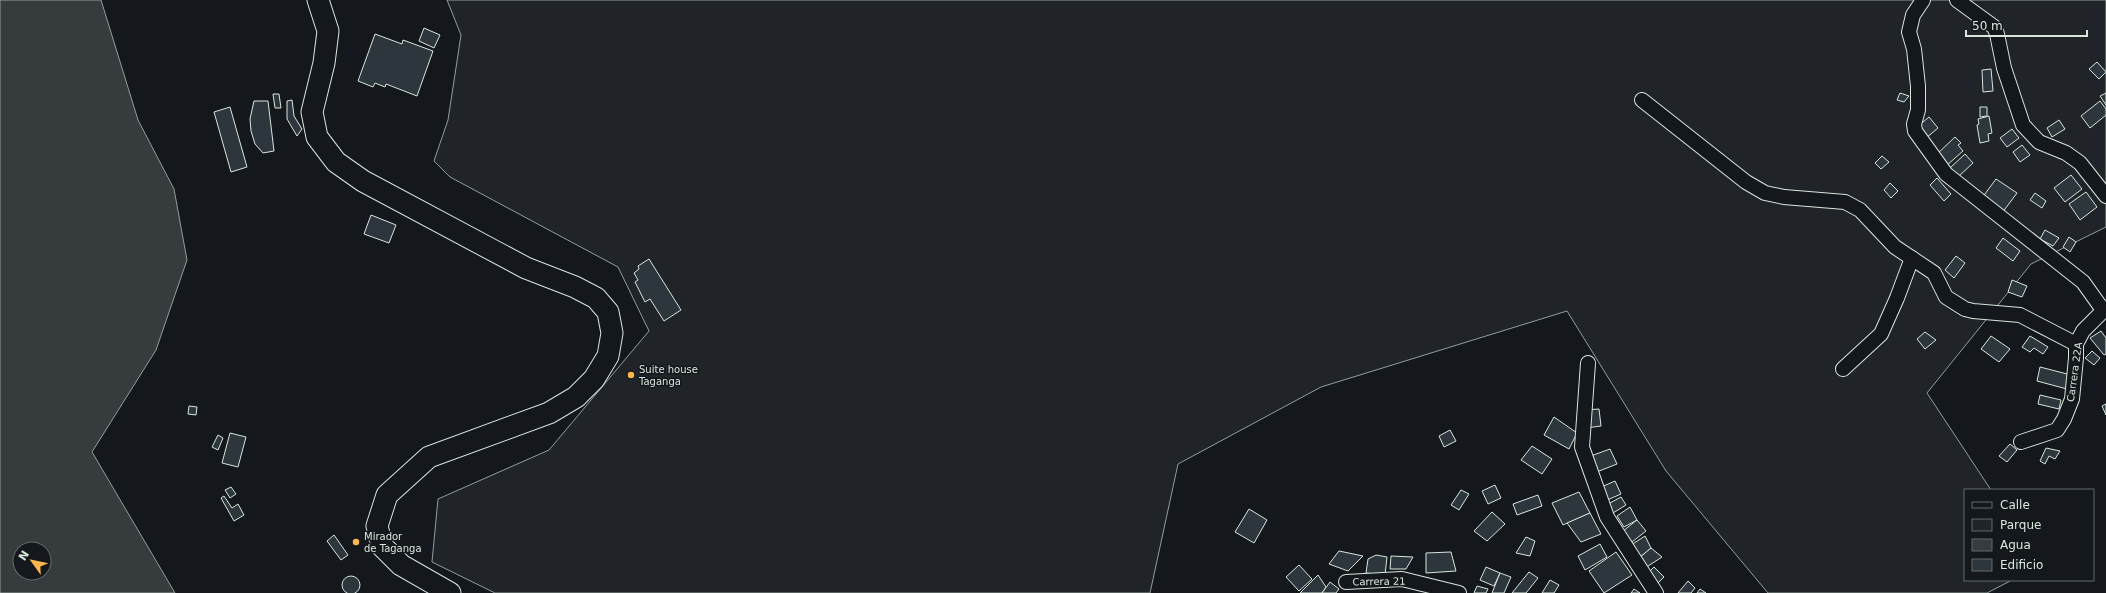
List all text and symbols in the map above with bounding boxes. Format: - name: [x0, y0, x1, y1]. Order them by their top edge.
- scale bar: [1966, 12, 2087, 38]
- text: 50 m: [1972, 19, 2003, 33]
- street label: Carrera 22A: [2065, 341, 2084, 403]
- place label: Suite house Taganga: [638, 364, 698, 387]
- marker: Suite house Taganga: [626, 370, 636, 380]
- legend: [1964, 489, 2094, 581]
- text: Calle: [2000, 498, 2030, 512]
- text: Parque: [2000, 518, 2041, 532]
- place label: Mirador de Taganga: [364, 531, 422, 554]
- marker: Mirador de Taganga: [351, 537, 361, 547]
- text: Agua: [2000, 538, 2031, 552]
- north arrow: [12, 541, 52, 581]
- text: N: [16, 548, 32, 563]
- text: Edificio: [2000, 558, 2043, 572]
- street label: Carrera 21: [1352, 576, 1406, 587]

